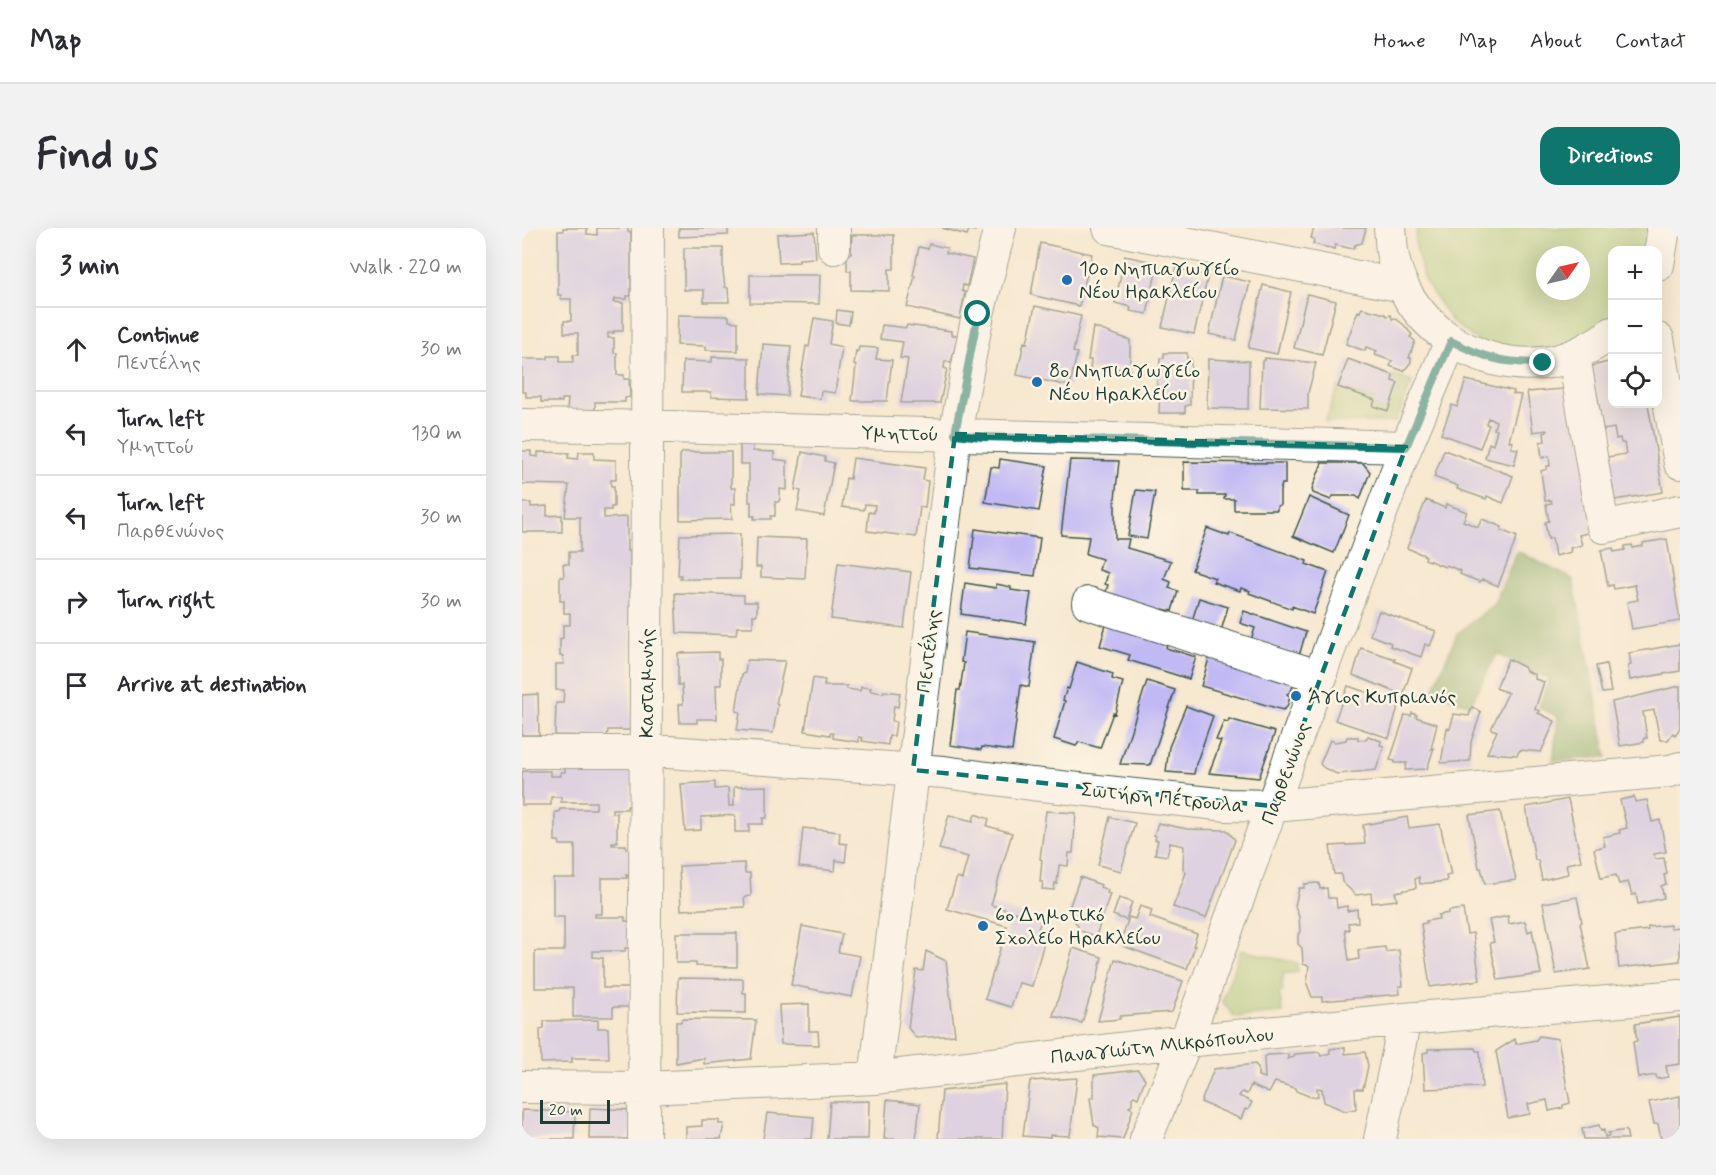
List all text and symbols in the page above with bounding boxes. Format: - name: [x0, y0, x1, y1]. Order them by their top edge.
- text: Map: [30, 23, 81, 60]
- text: Home: [1374, 27, 1426, 55]
- text: Map: [1459, 27, 1497, 55]
- text: About: [1530, 27, 1582, 55]
- text: Contact: [1615, 27, 1686, 55]
- button: Directions: [1540, 127, 1680, 185]
- text: Find us: [36, 129, 158, 184]
- north arrow: [1536, 246, 1590, 300]
- map controls: [1608, 246, 1662, 408]
- button: +: [1608, 246, 1662, 300]
- text: 3 min: [60, 250, 120, 284]
- text: Walk · 220 m: [350, 254, 462, 281]
- place label: 10ο Νηπιαγωγείο Νέου Ηρακλείου: [1079, 256, 1239, 306]
- marker: 10ο Νηπιαγωγείο Νέου Ηρακλείου: [1060, 273, 1074, 287]
- route start: [964, 300, 990, 326]
- button: −: [1608, 300, 1662, 354]
- text: Continue: [117, 322, 199, 350]
- icon: ahead: [60, 333, 93, 366]
- text: 30 m: [420, 336, 462, 363]
- route end: [1529, 349, 1555, 375]
- text: Πεντέλης: [117, 350, 201, 377]
- button: locate: [1608, 354, 1662, 408]
- place label: 8ο Νηπιαγωγείο Νέου Ηρακλείου: [1049, 358, 1200, 408]
- marker: 8ο Νηπιαγωγείο Νέου Ηρακλείου: [1030, 375, 1044, 389]
- text: Turn left: [117, 406, 205, 434]
- icon: left: [60, 417, 93, 450]
- text: 130 m: [411, 420, 462, 447]
- street label: Υμηττού: [861, 420, 939, 449]
- text: Υμηττού: [117, 434, 194, 461]
- text: Turn left: [117, 490, 205, 518]
- icon: left: [60, 501, 93, 534]
- text: 30 m: [420, 504, 462, 531]
- text: Παρθενώνος: [117, 518, 224, 545]
- icon: right: [60, 585, 93, 618]
- text: Turn right: [117, 587, 215, 615]
- text: 30 m: [420, 588, 462, 615]
- street label: Πεντέλης: [911, 608, 948, 694]
- street label: Κασταμονής: [634, 628, 661, 738]
- icon: arrive: [60, 669, 93, 702]
- text: Arrive at destination: [117, 671, 307, 699]
- place label: Άγιος Κυπριανός: [1308, 684, 1456, 711]
- marker: Άγιος Κυπριανός: [1289, 689, 1303, 703]
- street label: Παρθενώνος: [1255, 718, 1318, 829]
- street label: Σωτήρη Πέτρουλα: [1080, 776, 1246, 821]
- place label: 6ο Δημοτικό Σχολείο Ηρακλείου: [995, 902, 1160, 952]
- marker: 6ο Δημοτικό Σχολείο Ηρακλείου: [976, 919, 990, 933]
- street label: Παναγιώτη Μικρόπουλου: [1049, 1021, 1275, 1072]
- scale bar: [540, 1097, 610, 1124]
- text: 20 m: [549, 1100, 583, 1121]

